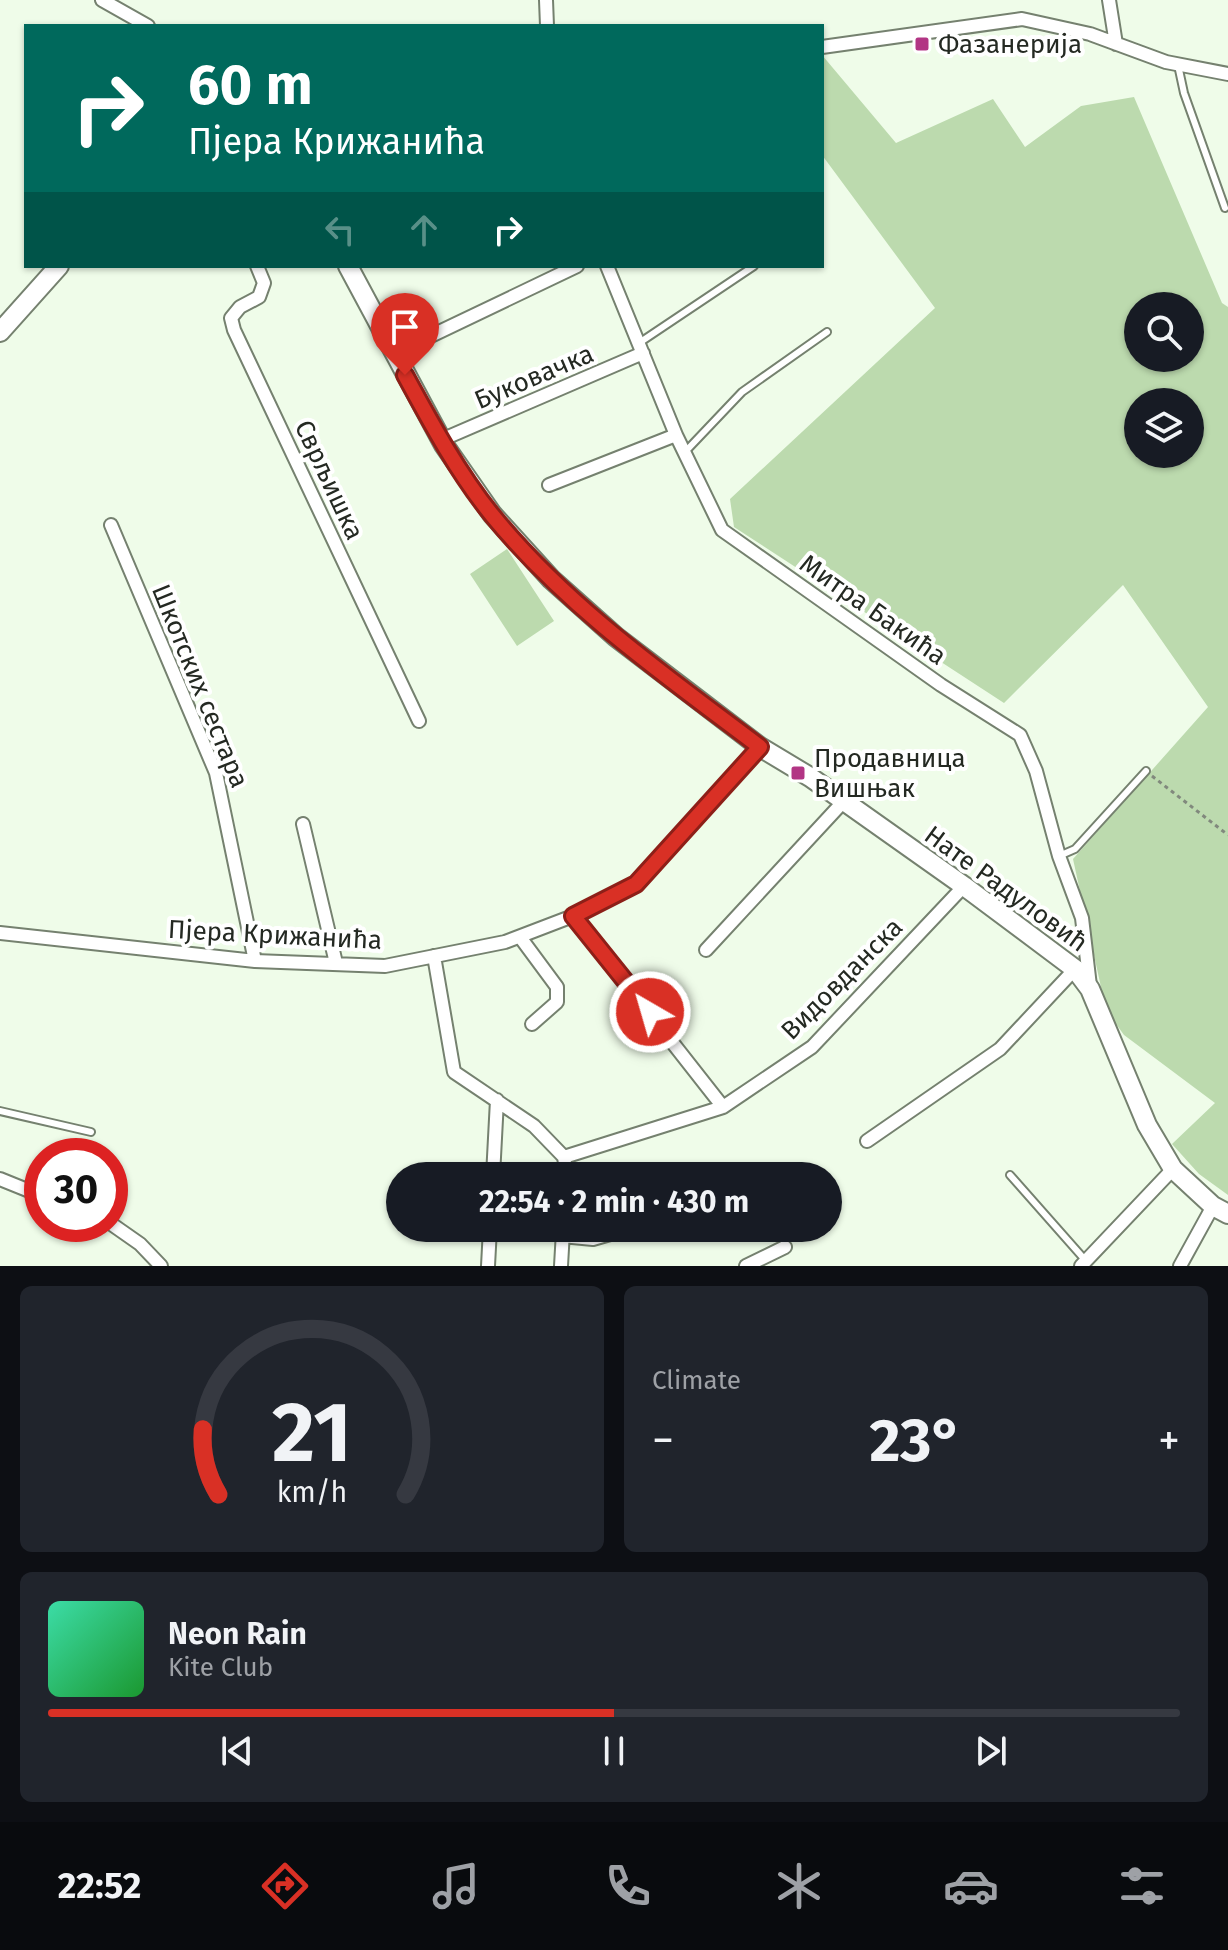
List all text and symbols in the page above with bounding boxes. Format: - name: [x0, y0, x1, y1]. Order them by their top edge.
- place label: Фазанерија: [938, 29, 1082, 60]
- marker: Фазанерија: [913, 35, 931, 53]
- text: 60 m: [188, 52, 313, 119]
- icon: right: [56, 56, 160, 160]
- text: Пјера Крижанића: [188, 120, 485, 164]
- icon: left: [318, 208, 362, 252]
- icon: ahead: [402, 208, 446, 252]
- icon: right: [486, 208, 530, 252]
- map controls: [1124, 292, 1204, 468]
- button: search: [1124, 292, 1204, 372]
- pin: [371, 293, 439, 375]
- icon: arrive: [383, 305, 427, 349]
- street label: Буковачка: [470, 338, 598, 416]
- button: layers: [1124, 388, 1204, 468]
- street label: Сврљишка: [288, 415, 370, 545]
- street label: Митра Бакића: [794, 548, 952, 672]
- street label: Шкотских сестара: [145, 580, 255, 792]
- place label: Продавница Вишњак: [814, 743, 966, 804]
- marker: Продавница Вишњак: [789, 764, 807, 782]
- street label: Нате Радуловић: [918, 819, 1094, 959]
- street label: Видовданска: [775, 912, 909, 1046]
- street label: Пјера Крижанића: [167, 914, 383, 956]
- position arrow: [608, 970, 692, 1054]
- speed limit sign: 30: [24, 1138, 128, 1242]
- text: 22:54 · 2 min · 430 m: [479, 1184, 749, 1220]
- text: Climate: [652, 1365, 741, 1396]
- text: 21: [272, 1383, 352, 1483]
- text: 23°: [869, 1405, 963, 1477]
- text: −: [652, 1414, 674, 1467]
- text: +: [1158, 1414, 1180, 1467]
- text: km/h: [277, 1475, 347, 1510]
- text: Neon Rain: [168, 1616, 307, 1652]
- text: Kite Club: [168, 1652, 273, 1683]
- icon: previous: [215, 1729, 259, 1773]
- icon: pause: [592, 1729, 636, 1773]
- icon: next: [969, 1729, 1013, 1773]
- icon: directions: [257, 1858, 313, 1914]
- icon: music: [428, 1858, 484, 1914]
- icon: phone: [600, 1858, 656, 1914]
- icon: climate: [771, 1858, 827, 1914]
- icon: car: [943, 1858, 999, 1914]
- icon: filters: [1114, 1858, 1170, 1914]
- text: 22:52: [58, 1864, 141, 1908]

